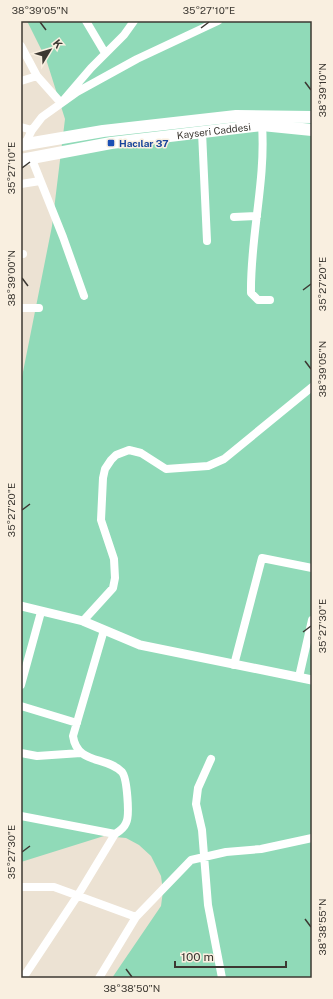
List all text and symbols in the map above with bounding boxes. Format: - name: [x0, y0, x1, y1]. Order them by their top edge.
- text: 38°39'05"N: [12, 4, 68, 16]
- text: 35°27'10"E: [183, 4, 235, 16]
- north arrow: [30, 30, 70, 70]
- text: K: [51, 37, 65, 51]
- text: 38°39'10"N: [316, 63, 328, 117]
- street label: Kayseri Caddesi: [176, 120, 251, 141]
- place label: Hacılar 37: [119, 137, 169, 149]
- marker: Hacılar 37: [106, 138, 116, 148]
- text: 35°27'10"E: [5, 142, 17, 194]
- text: 38°39'00"N: [5, 250, 17, 306]
- text: 35°27'20"E: [316, 257, 328, 311]
- text: 38°39'05"N: [316, 341, 328, 397]
- text: 35°27'20"E: [5, 483, 17, 537]
- text: 35°27'30"E: [316, 599, 328, 653]
- text: 35°27'30"E: [5, 825, 17, 879]
- text: 38°38'55"N: [316, 898, 328, 956]
- scale bar: [175, 943, 286, 969]
- text: 100 m: [181, 950, 214, 964]
- text: 38°38'50"N: [104, 982, 160, 994]

